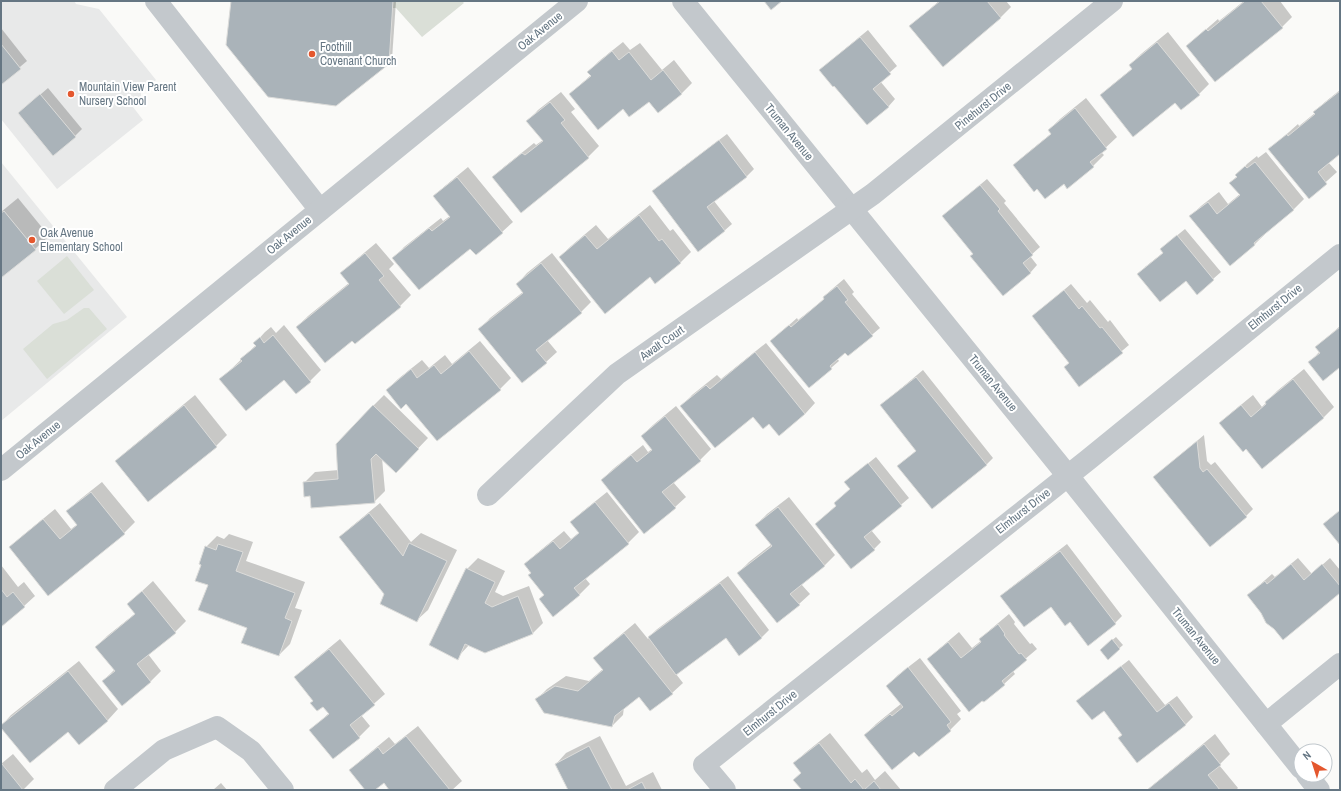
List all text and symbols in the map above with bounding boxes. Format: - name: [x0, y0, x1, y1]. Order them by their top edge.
- street label: Oak Avenue: [514, 8, 566, 54]
- place label: Foothill Covenant Church: [320, 39, 397, 69]
- marker: Foothill Covenant Church: [307, 49, 317, 59]
- street label: Pinehurst Drive: [951, 78, 1015, 134]
- place label: Mountain View Parent Nursery School: [79, 79, 176, 109]
- marker: Mountain View Parent Nursery School: [66, 89, 76, 99]
- street label: Truman Avenue: [761, 100, 817, 164]
- street label: Oak Avenue: [263, 212, 315, 258]
- place label: Oak Avenue Elementary School: [40, 225, 123, 255]
- marker: Oak Avenue Elementary School: [27, 235, 37, 245]
- street label: Elmhurst Drive: [1245, 280, 1305, 334]
- street label: Awalt Court: [636, 322, 688, 365]
- street label: Truman Avenue: [965, 351, 1021, 415]
- street label: Oak Avenue: [12, 417, 64, 463]
- street label: Elmhurst Drive: [992, 485, 1054, 537]
- street label: Truman Avenue: [1168, 604, 1224, 668]
- street label: Elmhurst Drive: [740, 686, 800, 740]
- north arrow: [1293, 743, 1333, 783]
- text: N: [1300, 748, 1314, 763]

